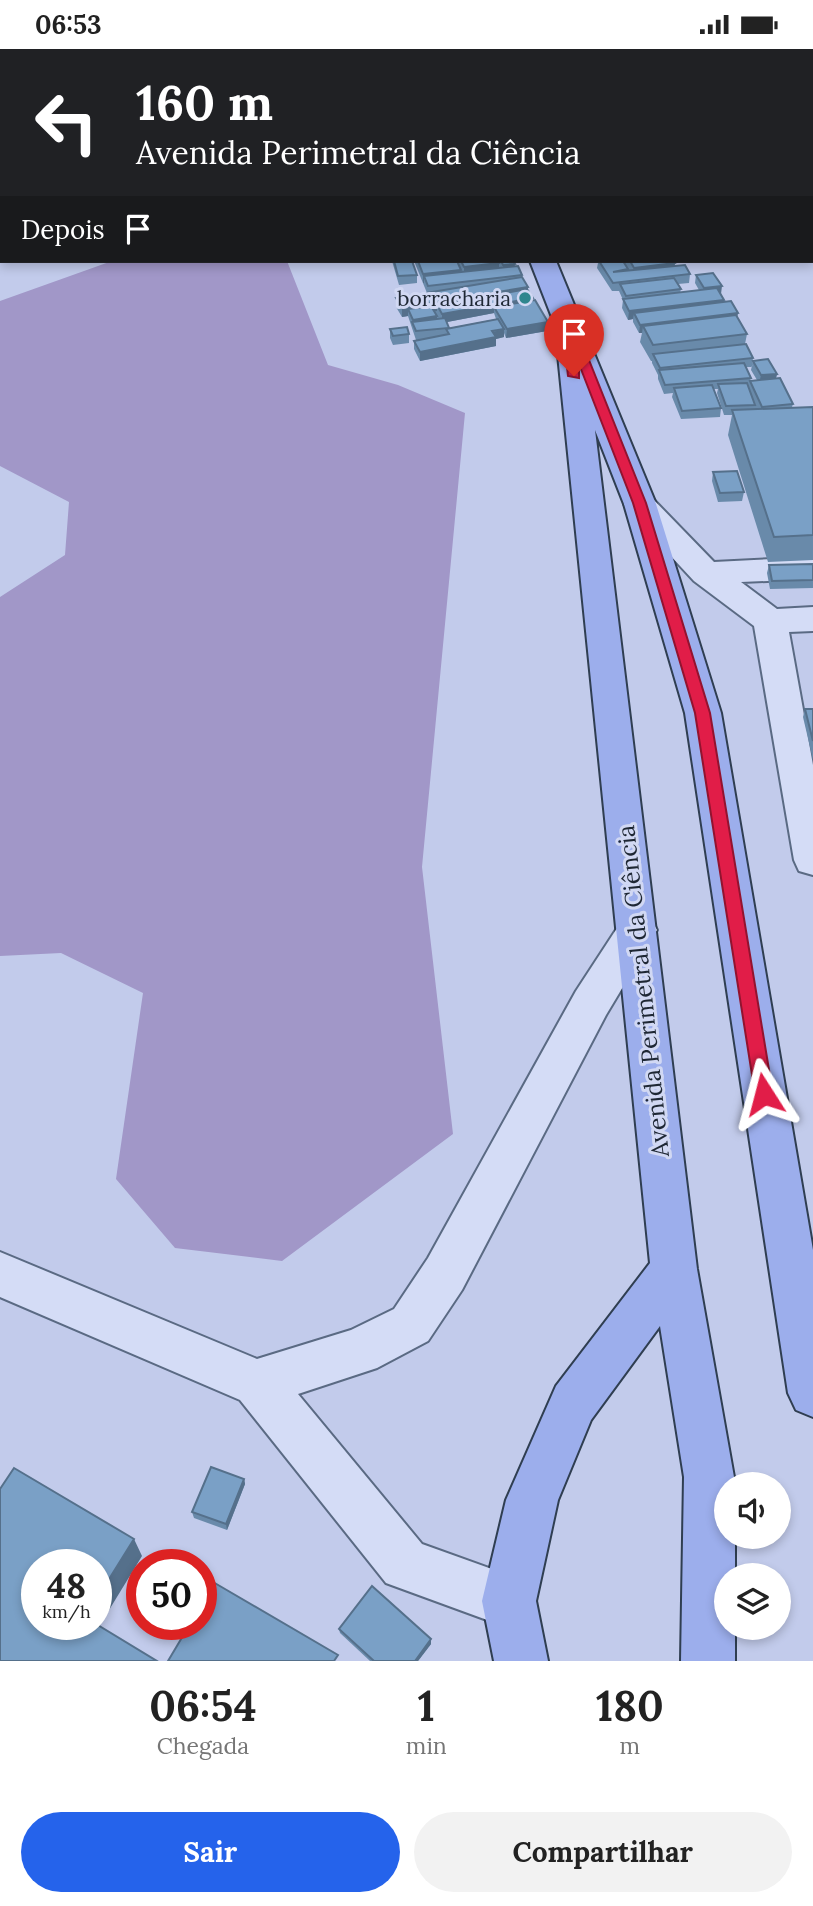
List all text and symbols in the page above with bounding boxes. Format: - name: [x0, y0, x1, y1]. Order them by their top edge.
- text: 06:53: [35, 8, 102, 41]
- text: 160 m: [136, 71, 273, 133]
- icon: left: [21, 77, 112, 168]
- text: Avenida Perimetral da Ciência: [136, 132, 581, 173]
- icon: arrive: [119, 210, 157, 248]
- text: Depois: [21, 213, 105, 246]
- place label: borracharia: [397, 285, 511, 312]
- marker: borracharia: [517, 290, 533, 306]
- pin: [544, 304, 604, 376]
- icon: arrive: [555, 315, 593, 353]
- street label: Avenida Perimetral da Ciência: [610, 824, 676, 1159]
- position arrow: [727, 1057, 801, 1131]
- map controls: [714, 1472, 791, 1640]
- button: sound: [714, 1472, 791, 1549]
- speed limit sign: 50: [126, 1549, 217, 1640]
- text: 48: [47, 1563, 86, 1608]
- button: layers: [714, 1563, 791, 1640]
- text: km/h: [42, 1600, 91, 1623]
- text: 06:54: [149, 1679, 257, 1733]
- text: 1: [418, 1679, 435, 1733]
- text: 180: [596, 1679, 664, 1733]
- text: Chegada: [157, 1731, 249, 1760]
- text: min: [406, 1731, 447, 1760]
- text: m: [620, 1731, 640, 1760]
- button: Sair: [21, 1812, 400, 1892]
- button: Compartilhar: [414, 1812, 792, 1892]

